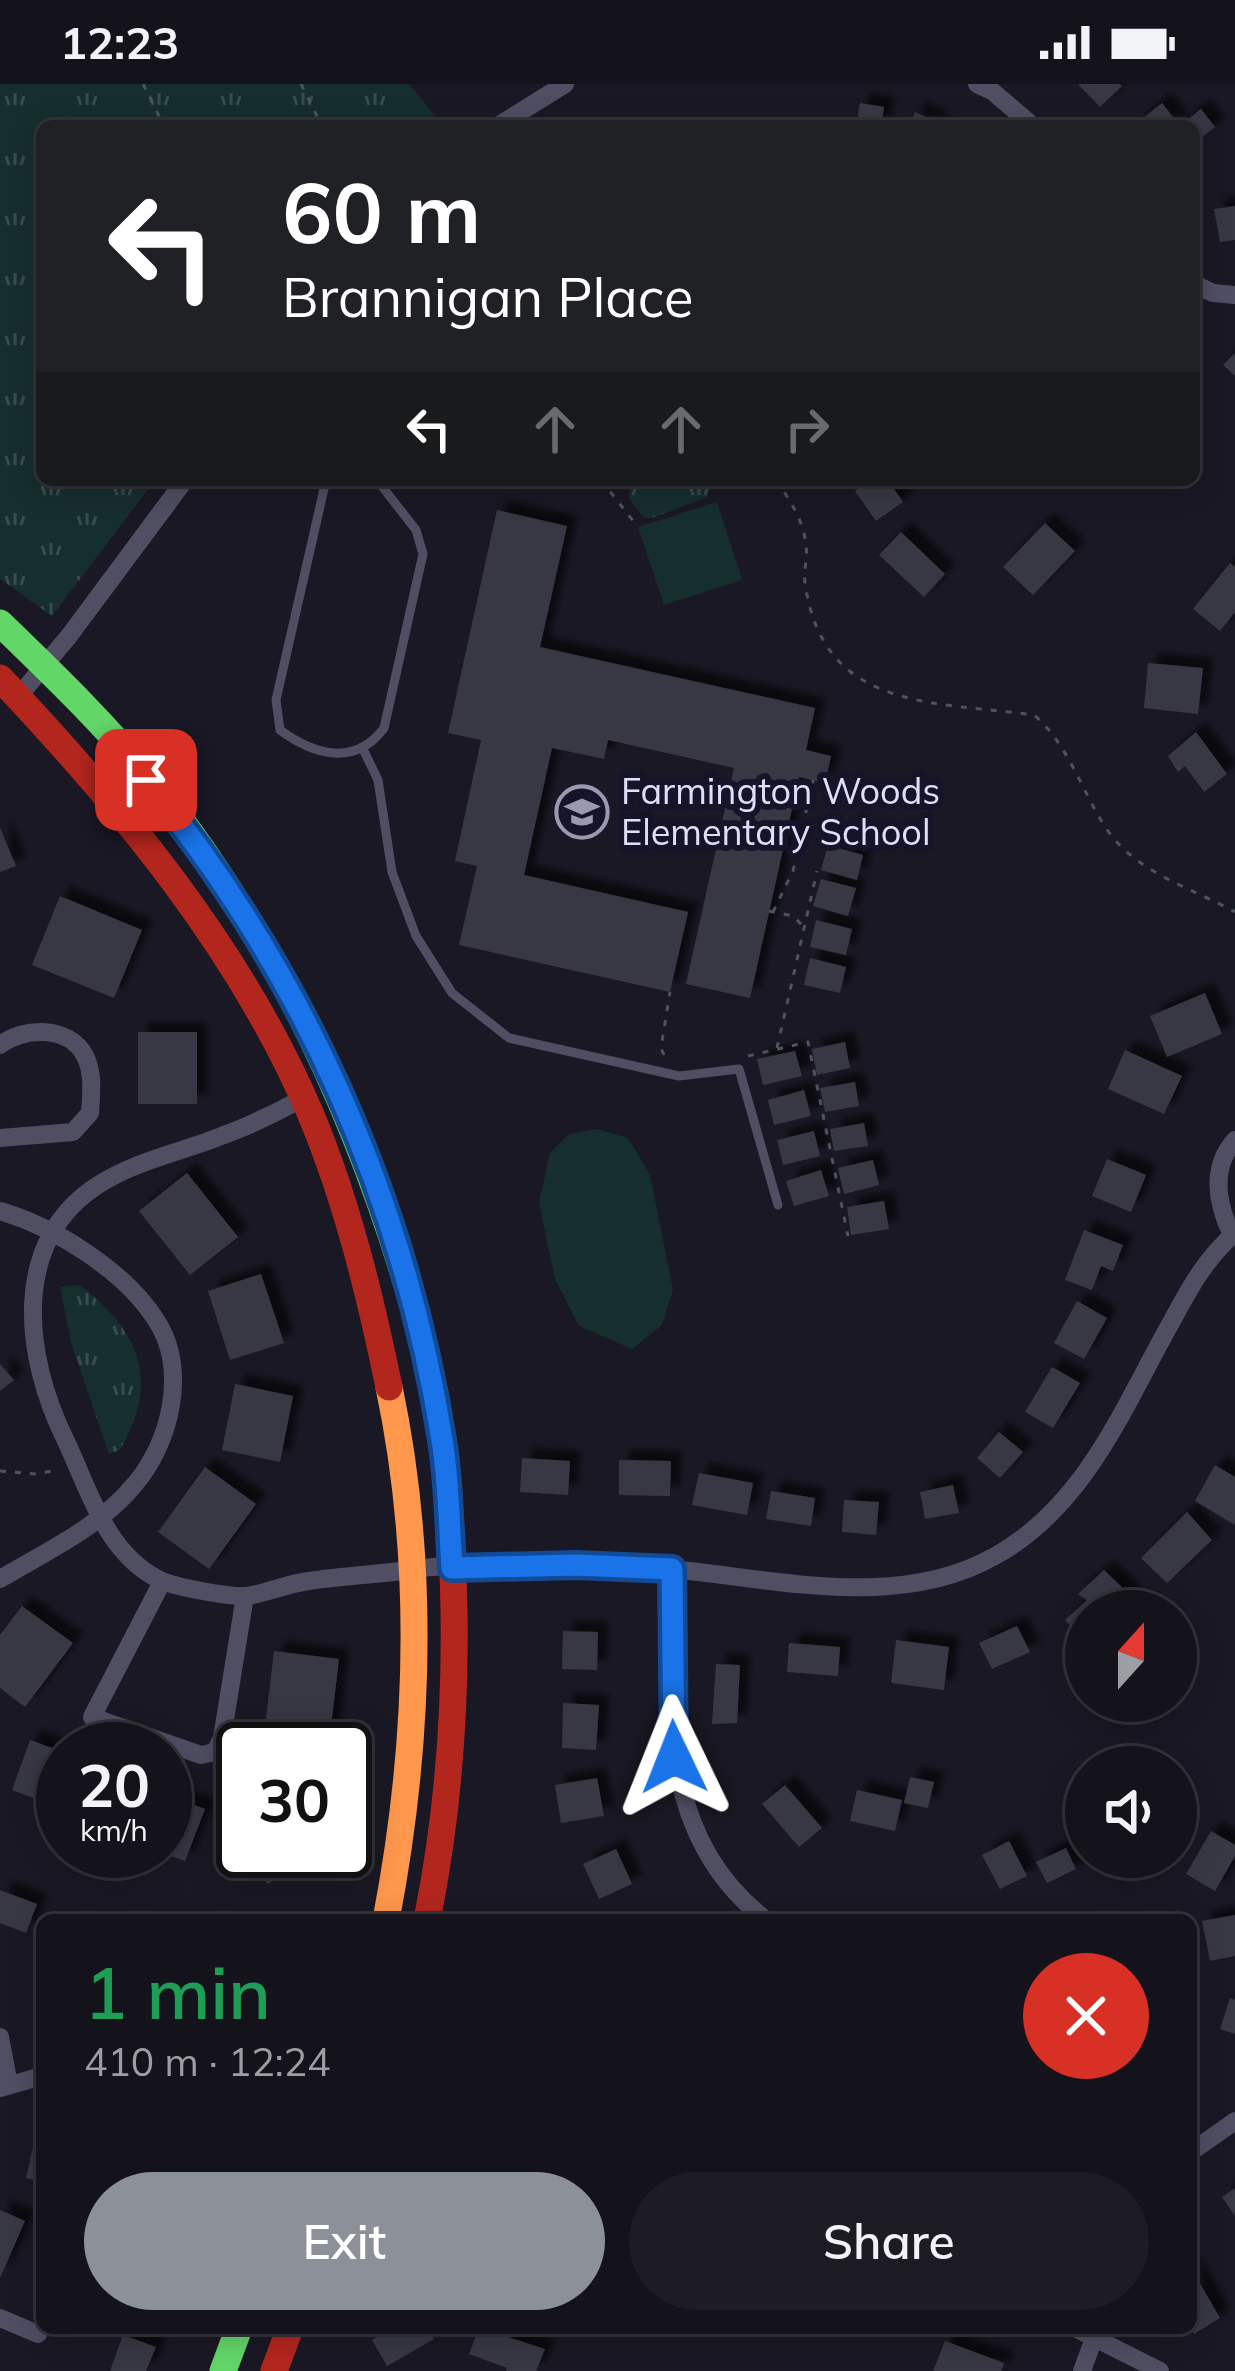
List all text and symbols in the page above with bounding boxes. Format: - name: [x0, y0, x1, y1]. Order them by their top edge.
- text: 12:23: [60, 14, 179, 70]
- text: 60 m: [282, 159, 481, 264]
- icon: left: [84, 168, 240, 324]
- text: Brannigan Place: [282, 263, 693, 331]
- icon: left: [396, 396, 462, 462]
- icon: ahead: [522, 396, 588, 462]
- icon: ahead: [648, 396, 714, 462]
- icon: right: [774, 396, 840, 462]
- pin: [95, 729, 197, 831]
- icon: arrive: [113, 747, 179, 813]
- place label: Farmington Woods Elementary School: [621, 768, 940, 854]
- school or university icon: Farmington Woods Elementary School: [554, 784, 610, 840]
- north arrow: [1065, 1590, 1197, 1722]
- map controls: [1065, 1590, 1197, 1878]
- position arrow: [611, 1694, 737, 1820]
- speed limit sign: 30: [216, 1722, 372, 1878]
- button: sound: [1065, 1746, 1197, 1878]
- text: 20: [78, 1747, 150, 1822]
- text: km/h: [80, 1811, 148, 1849]
- text: 1 min: [84, 1947, 271, 2037]
- button: close: [1023, 1953, 1149, 2079]
- text: 410 m · 12:24: [84, 2037, 330, 2086]
- button: Exit: [84, 2172, 605, 2310]
- button: Share: [629, 2172, 1149, 2310]

